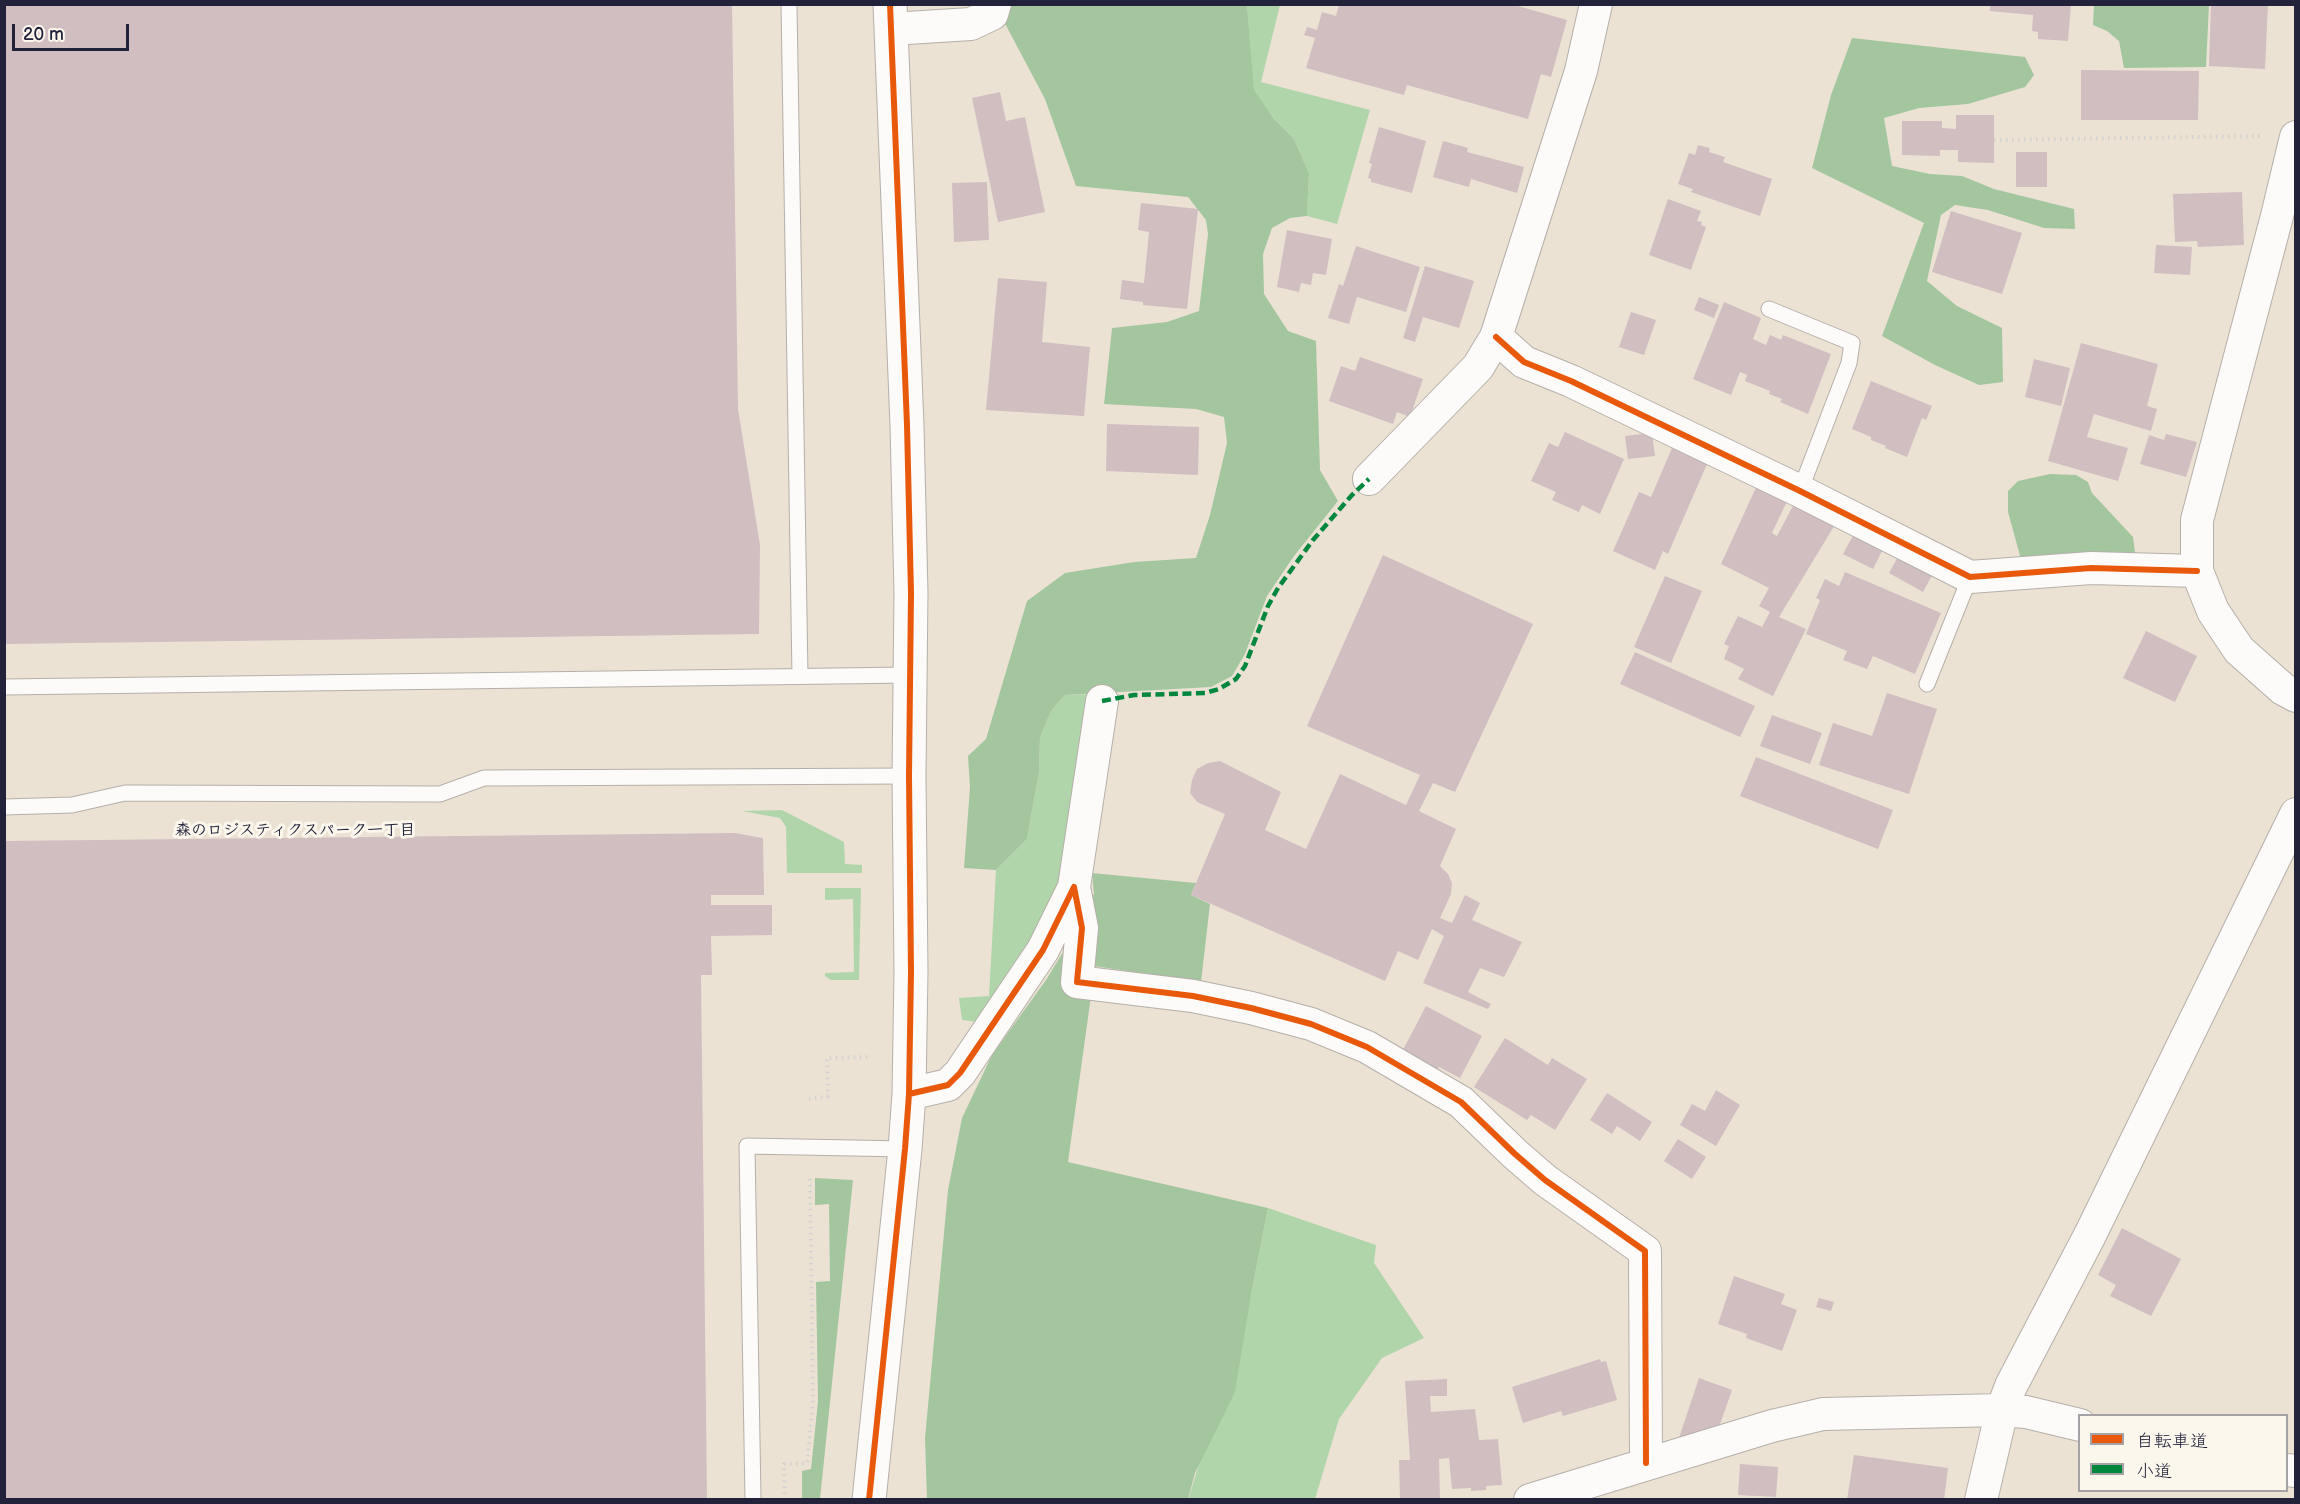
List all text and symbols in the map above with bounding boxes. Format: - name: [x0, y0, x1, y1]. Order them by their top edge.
- scale bar: [15, 12, 132, 50]
- text: 20 m: [23, 24, 64, 45]
- district label: 森のロジスティクスパーク一丁目: [175, 821, 415, 841]
- legend: [2078, 1414, 2288, 1492]
- text: 自転車道: [2136, 1431, 2208, 1452]
- text: 小道: [2136, 1461, 2172, 1482]

